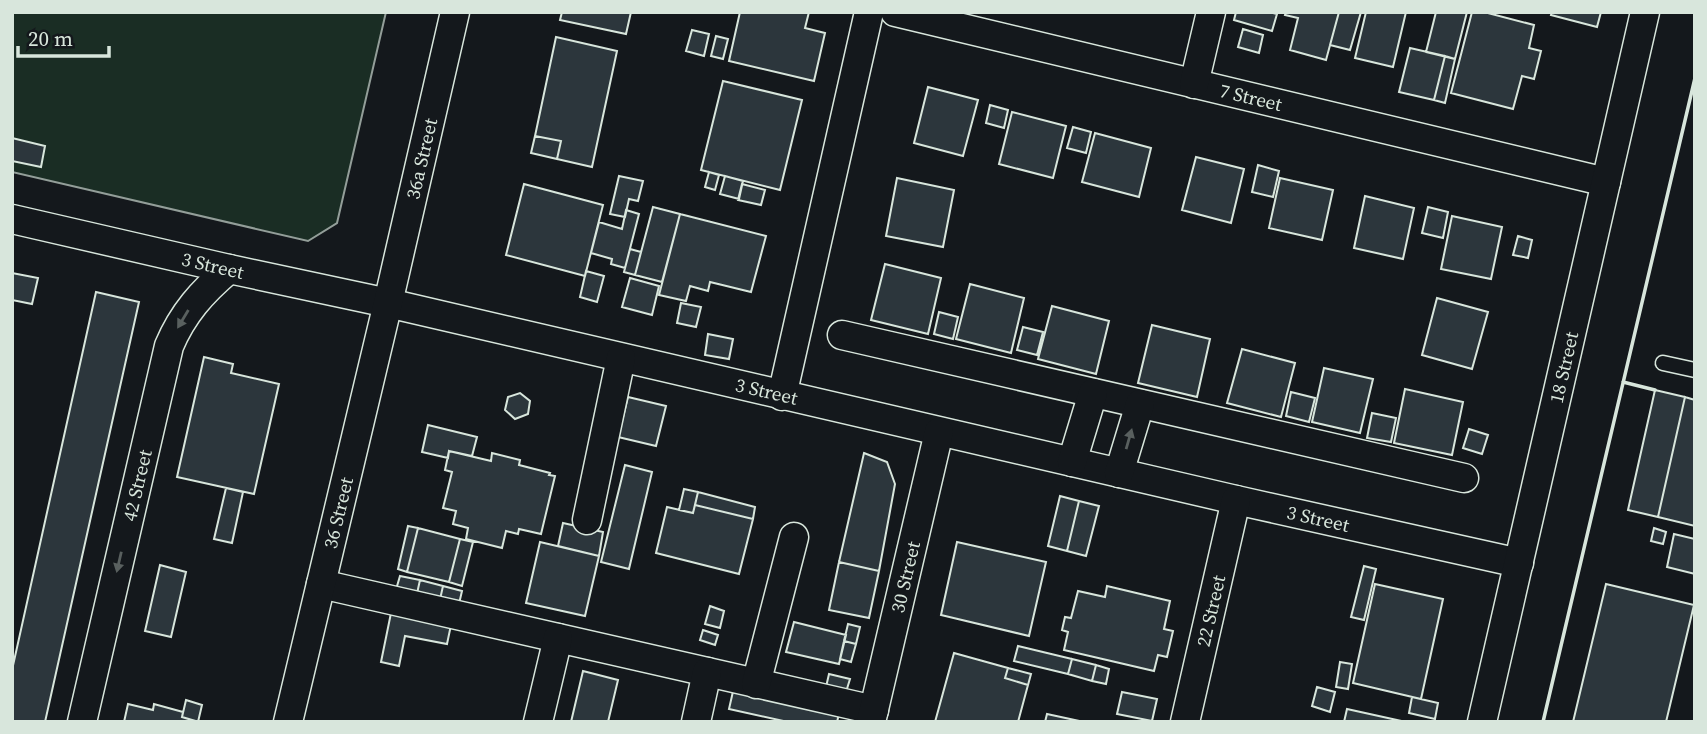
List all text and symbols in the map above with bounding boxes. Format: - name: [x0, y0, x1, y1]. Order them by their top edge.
- scale bar: [18, 14, 108, 58]
- text: 20 m: [28, 24, 73, 53]
- street label: 7 Street: [1217, 77, 1285, 117]
- street label: 36a Street: [399, 115, 443, 202]
- street label: 3 Street: [179, 245, 247, 285]
- one-way arrow: [176, 309, 189, 328]
- street label: 18 Street: [1543, 328, 1584, 406]
- street label: 3 Street: [733, 371, 801, 411]
- one-way arrow: [1125, 428, 1135, 449]
- street label: 42 Street: [116, 446, 158, 524]
- street label: 36 Street: [317, 474, 359, 551]
- street label: 3 Street: [1284, 499, 1353, 538]
- street label: 30 Street: [884, 538, 926, 615]
- one-way arrow: [113, 551, 124, 573]
- street label: 22 Street: [1190, 572, 1232, 649]

